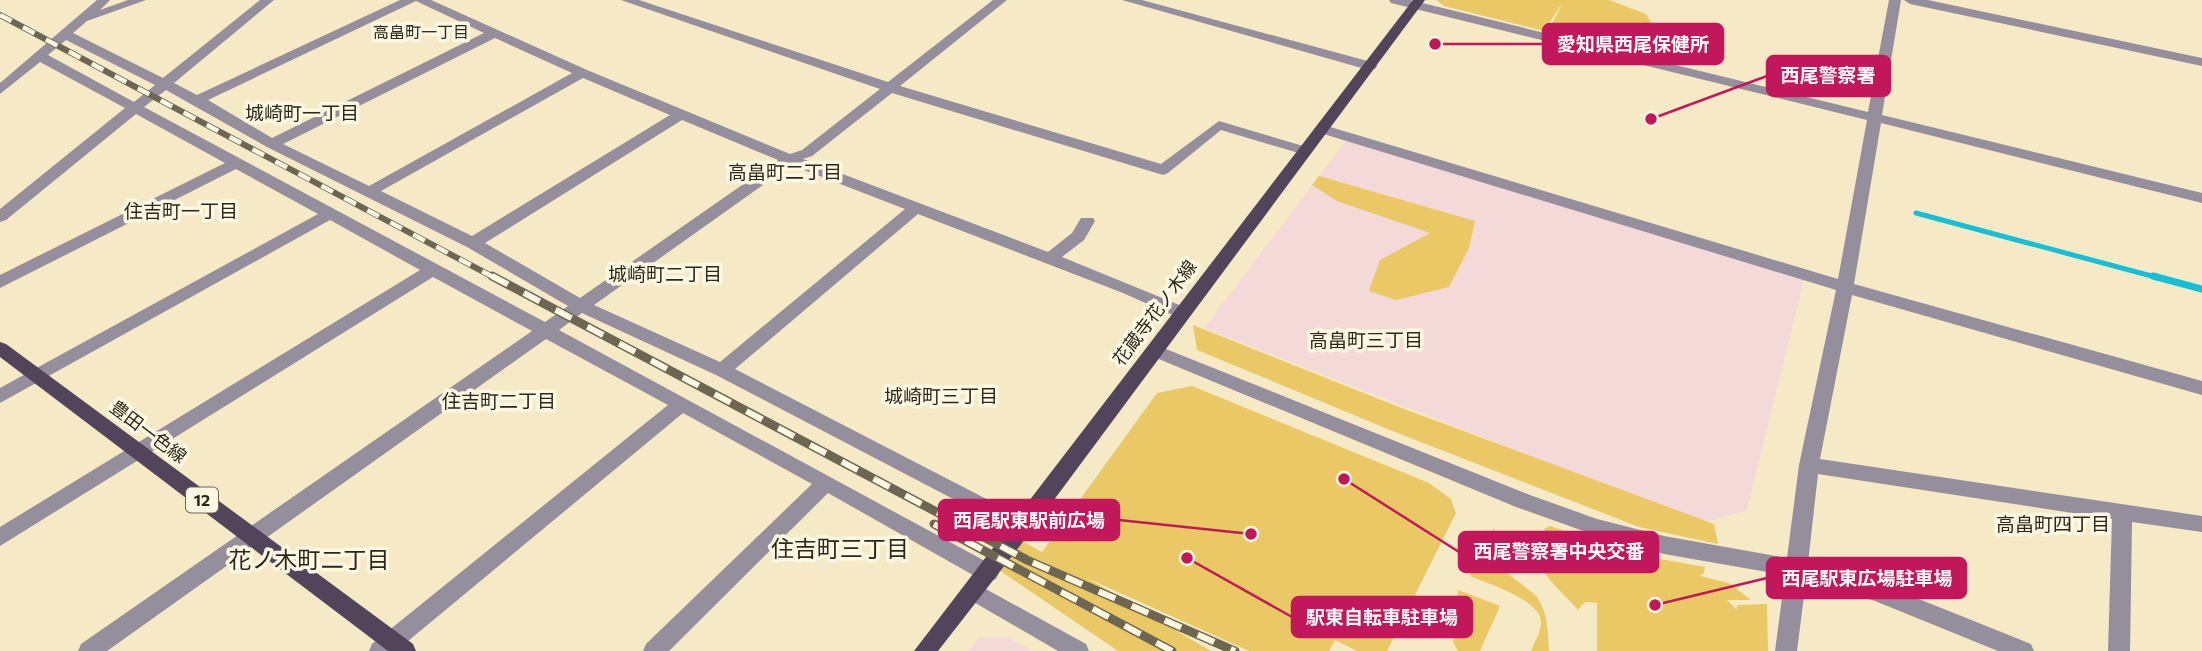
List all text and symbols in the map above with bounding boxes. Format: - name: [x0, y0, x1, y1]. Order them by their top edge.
- district label: 高畠町一丁目: [373, 22, 469, 41]
- callout: 愛知県西尾保健所: [1543, 24, 1723, 64]
- text: 愛知県西尾保健所: [1557, 32, 1709, 55]
- callout: 西尾警察署: [1767, 56, 1890, 96]
- text: 西尾警察署: [1780, 63, 1876, 86]
- district label: 城崎町一丁目: [245, 101, 359, 124]
- district label: 高畠町二丁目: [728, 160, 842, 183]
- district label: 住吉町一丁目: [124, 199, 238, 222]
- street label: 花蔵寺花ノ木線: [1108, 255, 1201, 369]
- district label: 城崎町二丁目: [608, 262, 722, 285]
- district label: 高畠町三丁目: [1309, 328, 1423, 351]
- district label: 城崎町三丁目: [884, 384, 998, 407]
- district label: 住吉町二丁目: [442, 389, 556, 412]
- street label: 豊田一色線: [106, 395, 191, 467]
- road number: 12: [186, 488, 218, 512]
- callout: 西尾駅東駅前広場: [939, 500, 1119, 540]
- text: 西尾駅東駅前広場: [953, 508, 1105, 531]
- district label: 高畠町四丁目: [1996, 512, 2110, 535]
- callout: 西尾警察署中央交番: [1459, 532, 1658, 572]
- district label: 住吉町三丁目: [771, 534, 909, 562]
- text: 西尾警察署中央交番: [1473, 539, 1645, 562]
- district label: 花ノ木町二丁目: [229, 545, 390, 573]
- callout: 西尾駅東広場駐車場: [1767, 558, 1966, 598]
- text: 西尾駅東広場駐車場: [1781, 566, 1953, 589]
- callout: 駅東自転車駐車場: [1292, 597, 1472, 637]
- text: 駅東自転車駐車場: [1306, 605, 1458, 628]

